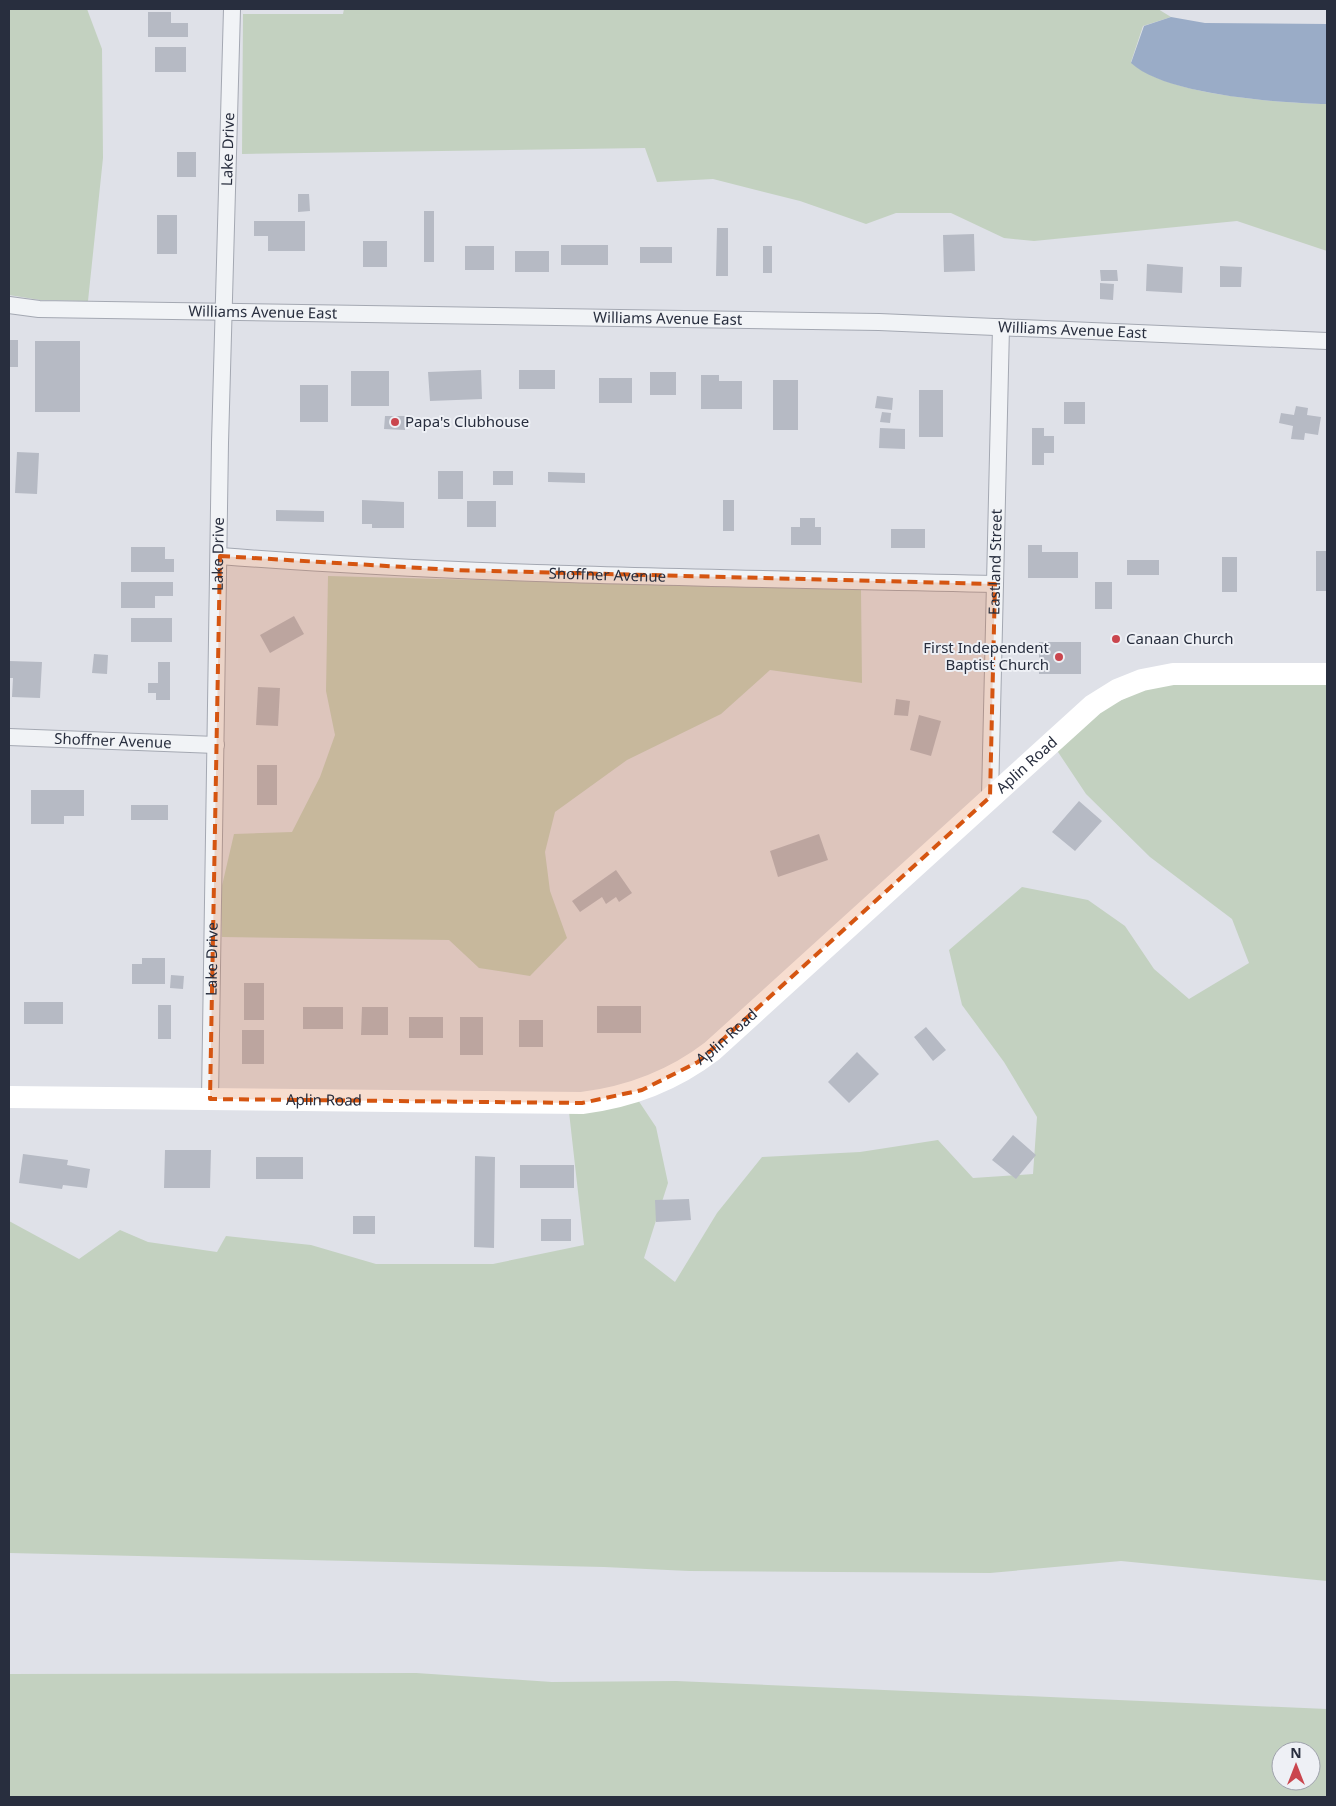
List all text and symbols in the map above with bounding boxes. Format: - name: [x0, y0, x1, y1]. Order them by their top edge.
- street label: Lake Drive: [216, 112, 238, 186]
- street label: Williams Avenue East: [188, 300, 338, 323]
- street label: Williams Avenue East: [593, 307, 743, 329]
- street label: Williams Avenue East: [998, 316, 1148, 342]
- place label: Papa's Clubhouse: [405, 411, 529, 431]
- marker: Papa's Clubhouse: [389, 416, 401, 428]
- street label: Eastland Street: [983, 508, 1006, 615]
- street label: Lake Drive: [207, 517, 228, 591]
- street label: Shoffner Avenue: [548, 562, 667, 586]
- place label: Canaan Church: [1126, 628, 1234, 648]
- marker: Canaan Church: [1110, 633, 1122, 645]
- place label: First Independent Baptist Church: [923, 637, 1050, 674]
- marker: First Independent Baptist Church: [1053, 651, 1065, 663]
- street label: Shoffner Avenue: [54, 728, 172, 752]
- street label: Aplin Road: [991, 731, 1061, 797]
- street label: Lake Drive: [201, 922, 222, 996]
- street label: Aplin Road: [691, 1004, 761, 1069]
- street label: Aplin Road: [286, 1089, 362, 1110]
- north arrow: [1271, 1741, 1321, 1791]
- text: N: [1290, 1743, 1302, 1762]

